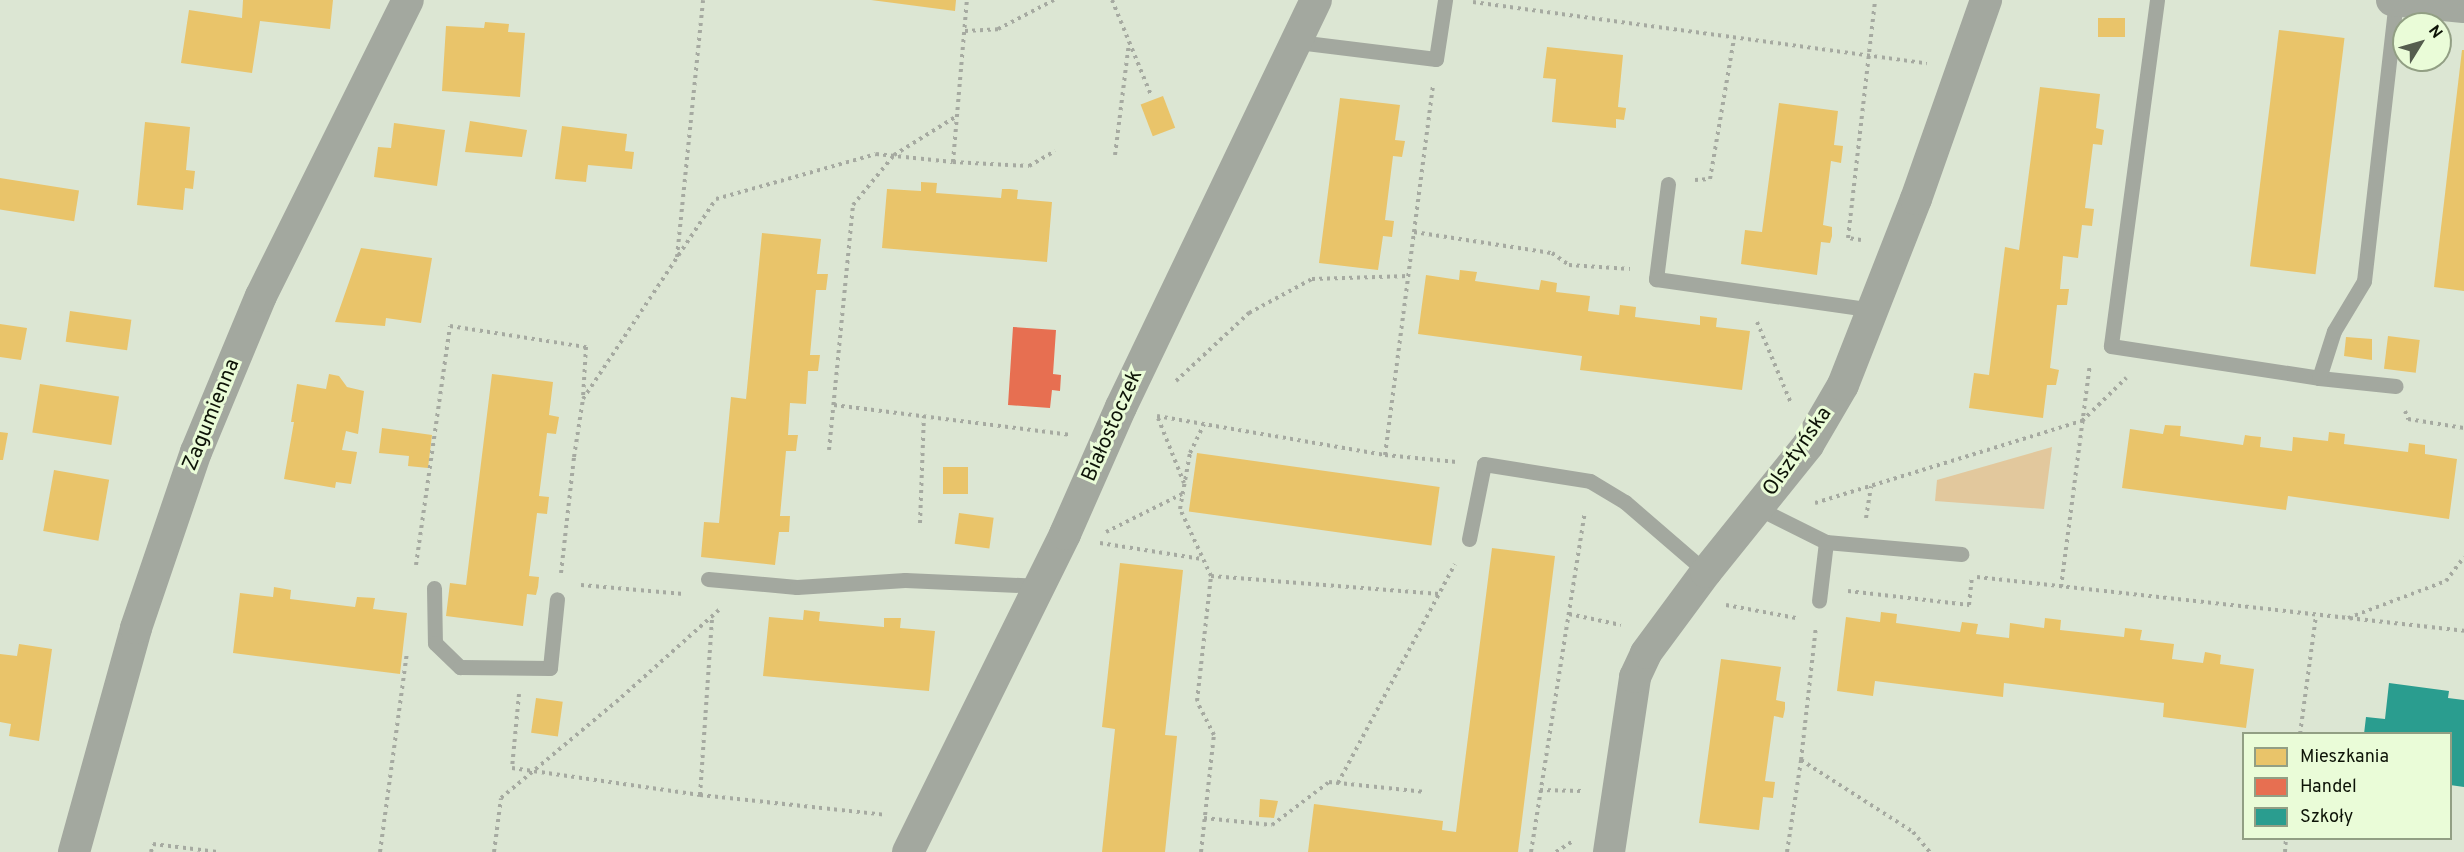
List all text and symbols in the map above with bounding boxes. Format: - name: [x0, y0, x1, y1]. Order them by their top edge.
- north arrow: [2392, 12, 2452, 72]
- text: N: [2423, 22, 2446, 43]
- street label: Zagumienna: [178, 355, 246, 475]
- street label: Białostoczek: [1077, 366, 1149, 486]
- street label: Olsztyńska: [1758, 403, 1838, 501]
- legend: [2242, 732, 2452, 840]
- text: Mieszkania: [2300, 746, 2389, 769]
- text: Handel: [2300, 776, 2357, 799]
- text: Szkoły: [2300, 806, 2353, 829]

